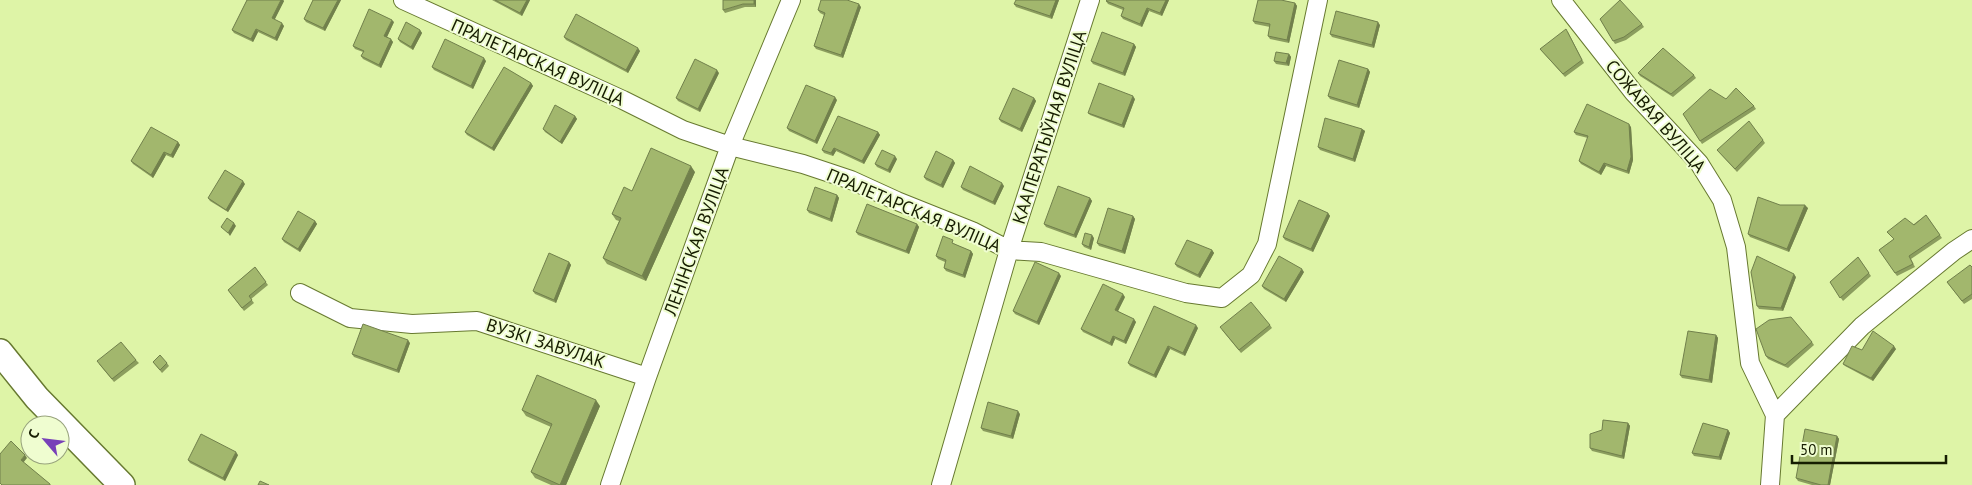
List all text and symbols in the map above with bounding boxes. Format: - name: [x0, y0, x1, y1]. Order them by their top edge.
- street label: ПРАЛЕТАРСКАЯ ВУЛІЦА: [448, 13, 629, 111]
- street label: КААПЕРАТЫЎНАЯ ВУЛІЦА: [1007, 27, 1091, 227]
- street label: СОЖАВАЯ ВУЛІЦА: [1601, 55, 1712, 178]
- street label: ЛЕНІНСКАЯ ВУЛІЦА: [658, 163, 734, 319]
- street label: ПРАЛЕТАРСКАЯ ВУЛІЦА: [823, 163, 1005, 257]
- street label: ВУЗКІ ЗАВУЛАК: [483, 313, 609, 373]
- north arrow: [20, 415, 70, 465]
- text: С: [24, 426, 43, 442]
- scale bar: [1792, 432, 1946, 464]
- text: 50 m: [1800, 440, 1833, 459]

